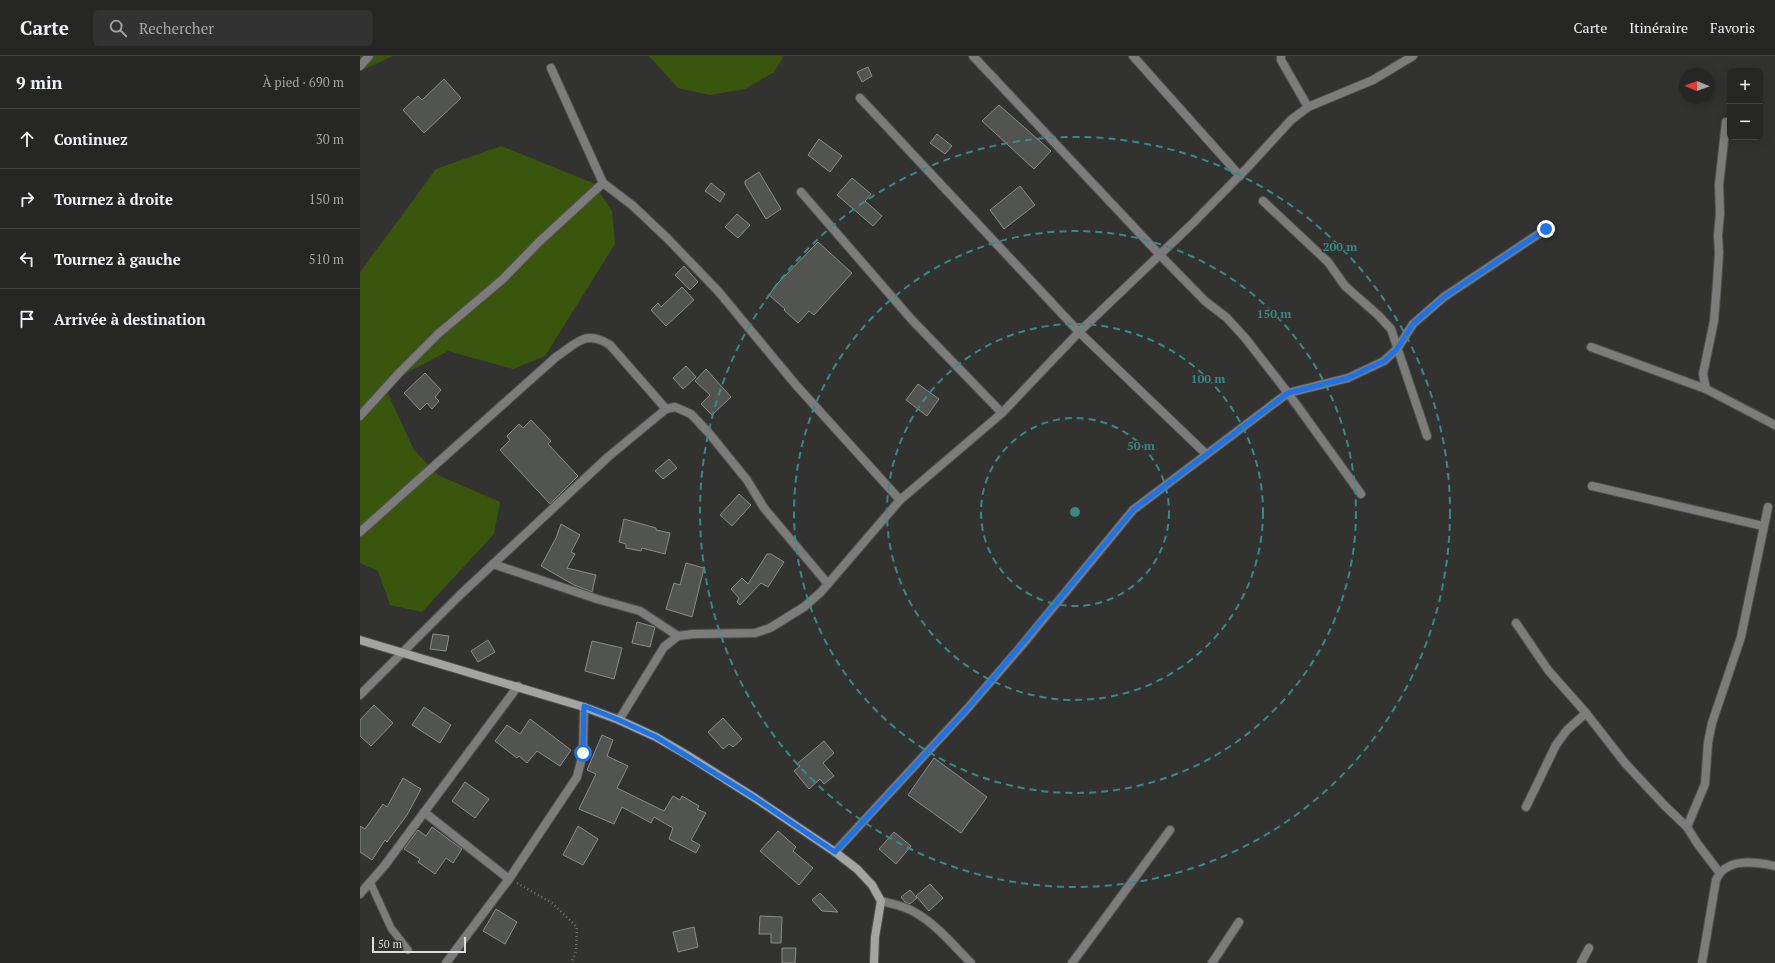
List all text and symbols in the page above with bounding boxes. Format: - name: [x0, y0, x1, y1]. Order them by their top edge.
- search box: [93, 10, 373, 46]
- text: Carte: [20, 15, 69, 40]
- icon: search: [107, 17, 129, 39]
- text: Rechercher: [139, 18, 214, 38]
- text: Carte: [1574, 18, 1607, 37]
- text: Itinéraire: [1629, 18, 1688, 37]
- text: Favoris: [1710, 18, 1755, 37]
- north arrow: [1679, 68, 1715, 104]
- map controls: [1727, 68, 1763, 140]
- button: +: [1727, 68, 1763, 104]
- text: 9 min: [16, 71, 63, 94]
- text: À pied · 690 m: [263, 73, 344, 91]
- button: −: [1727, 104, 1763, 140]
- icon: ahead: [16, 128, 38, 150]
- text: Continuez: [54, 129, 128, 149]
- text: 30 m: [316, 130, 344, 148]
- icon: right: [16, 188, 38, 210]
- text: Tournez à droite: [54, 189, 173, 209]
- text: 150 m: [309, 190, 344, 208]
- route end: [1537, 220, 1555, 238]
- text: 200 m: [1323, 239, 1357, 254]
- icon: left: [16, 248, 38, 270]
- text: Tournez à gauche: [54, 249, 181, 269]
- text: 510 m: [309, 250, 344, 268]
- text: 150 m: [1257, 306, 1291, 321]
- icon: arrive: [16, 308, 38, 330]
- text: Arrivée à destination: [54, 309, 206, 329]
- text: 100 m: [1191, 371, 1225, 386]
- text: 50 m: [1127, 438, 1155, 453]
- centre of rings: [1068, 505, 1082, 519]
- route start: [574, 744, 592, 762]
- scale bar: [372, 935, 466, 954]
- text: 50 m: [378, 937, 402, 951]

